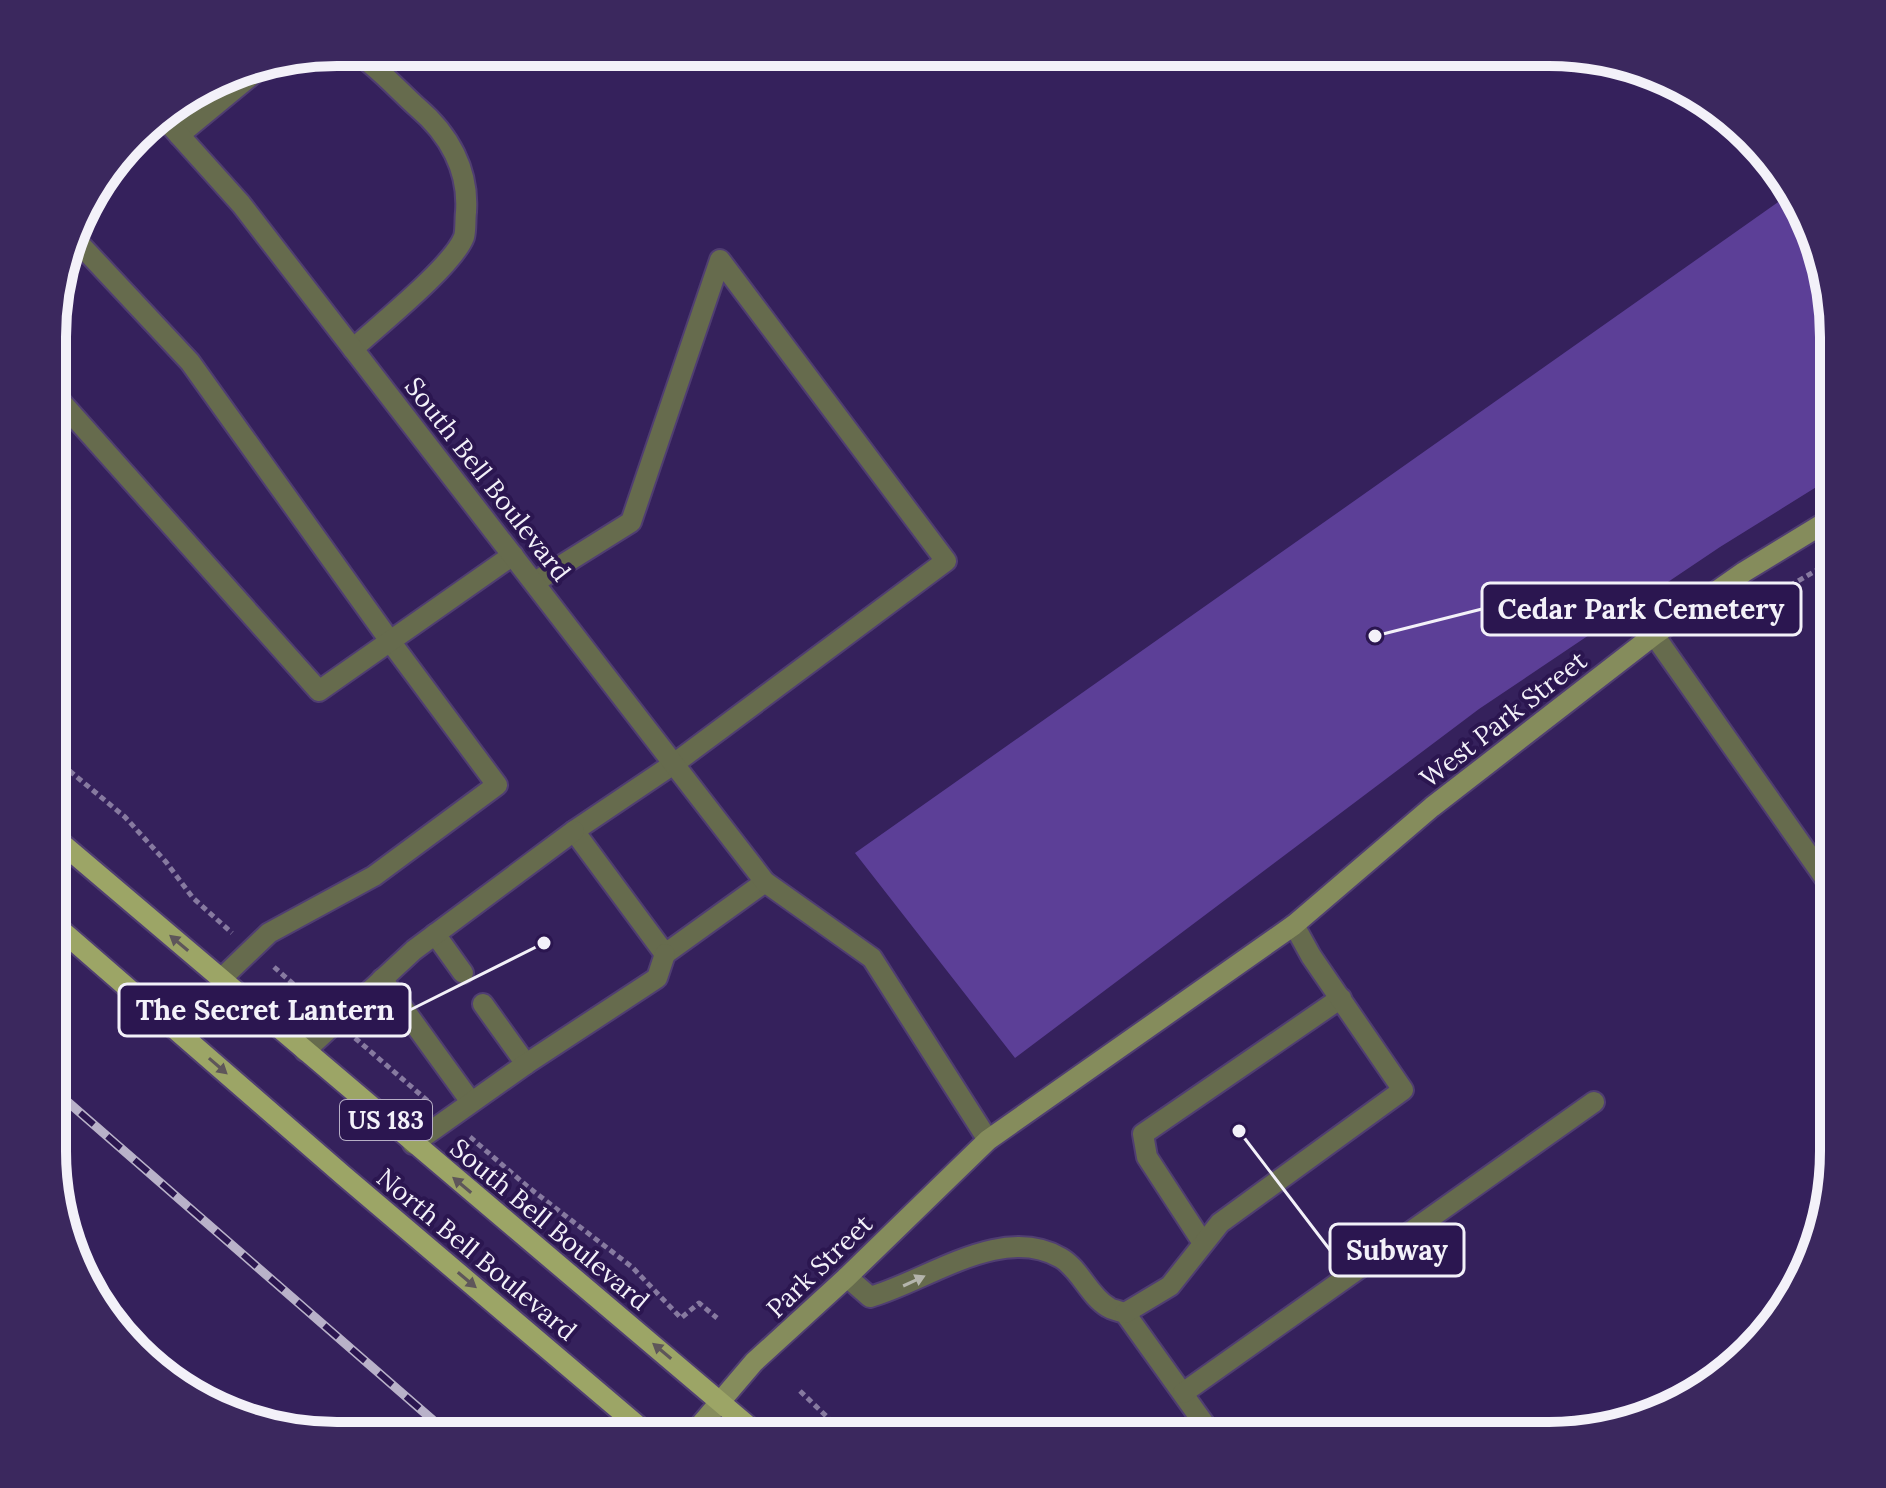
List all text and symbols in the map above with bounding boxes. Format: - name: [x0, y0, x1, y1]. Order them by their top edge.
- street label: South Bell Boulevard: [398, 370, 578, 588]
- callout: Cedar Park Cemetery: [1482, 583, 1801, 635]
- text: Cedar Park Cemetery: [1498, 591, 1785, 627]
- street label: West Park Street: [1413, 644, 1593, 794]
- one-way arrow: [169, 935, 189, 952]
- callout: The Secret Lantern: [119, 984, 410, 1036]
- text: The Secret Lantern: [136, 992, 395, 1028]
- one-way arrow: [207, 1057, 227, 1074]
- road number: US 183: [340, 1100, 432, 1140]
- street label: South Bell Boulevard: [444, 1131, 656, 1317]
- street label: North Bell Boulevard: [370, 1161, 584, 1347]
- one-way arrow: [452, 1177, 472, 1194]
- street label: Park Street: [759, 1207, 879, 1325]
- callout: Subway: [1330, 1224, 1464, 1276]
- text: Subway: [1346, 1232, 1449, 1268]
- one-way arrow: [457, 1271, 477, 1288]
- one-way arrow: [903, 1274, 926, 1288]
- one-way arrow: [652, 1343, 672, 1360]

